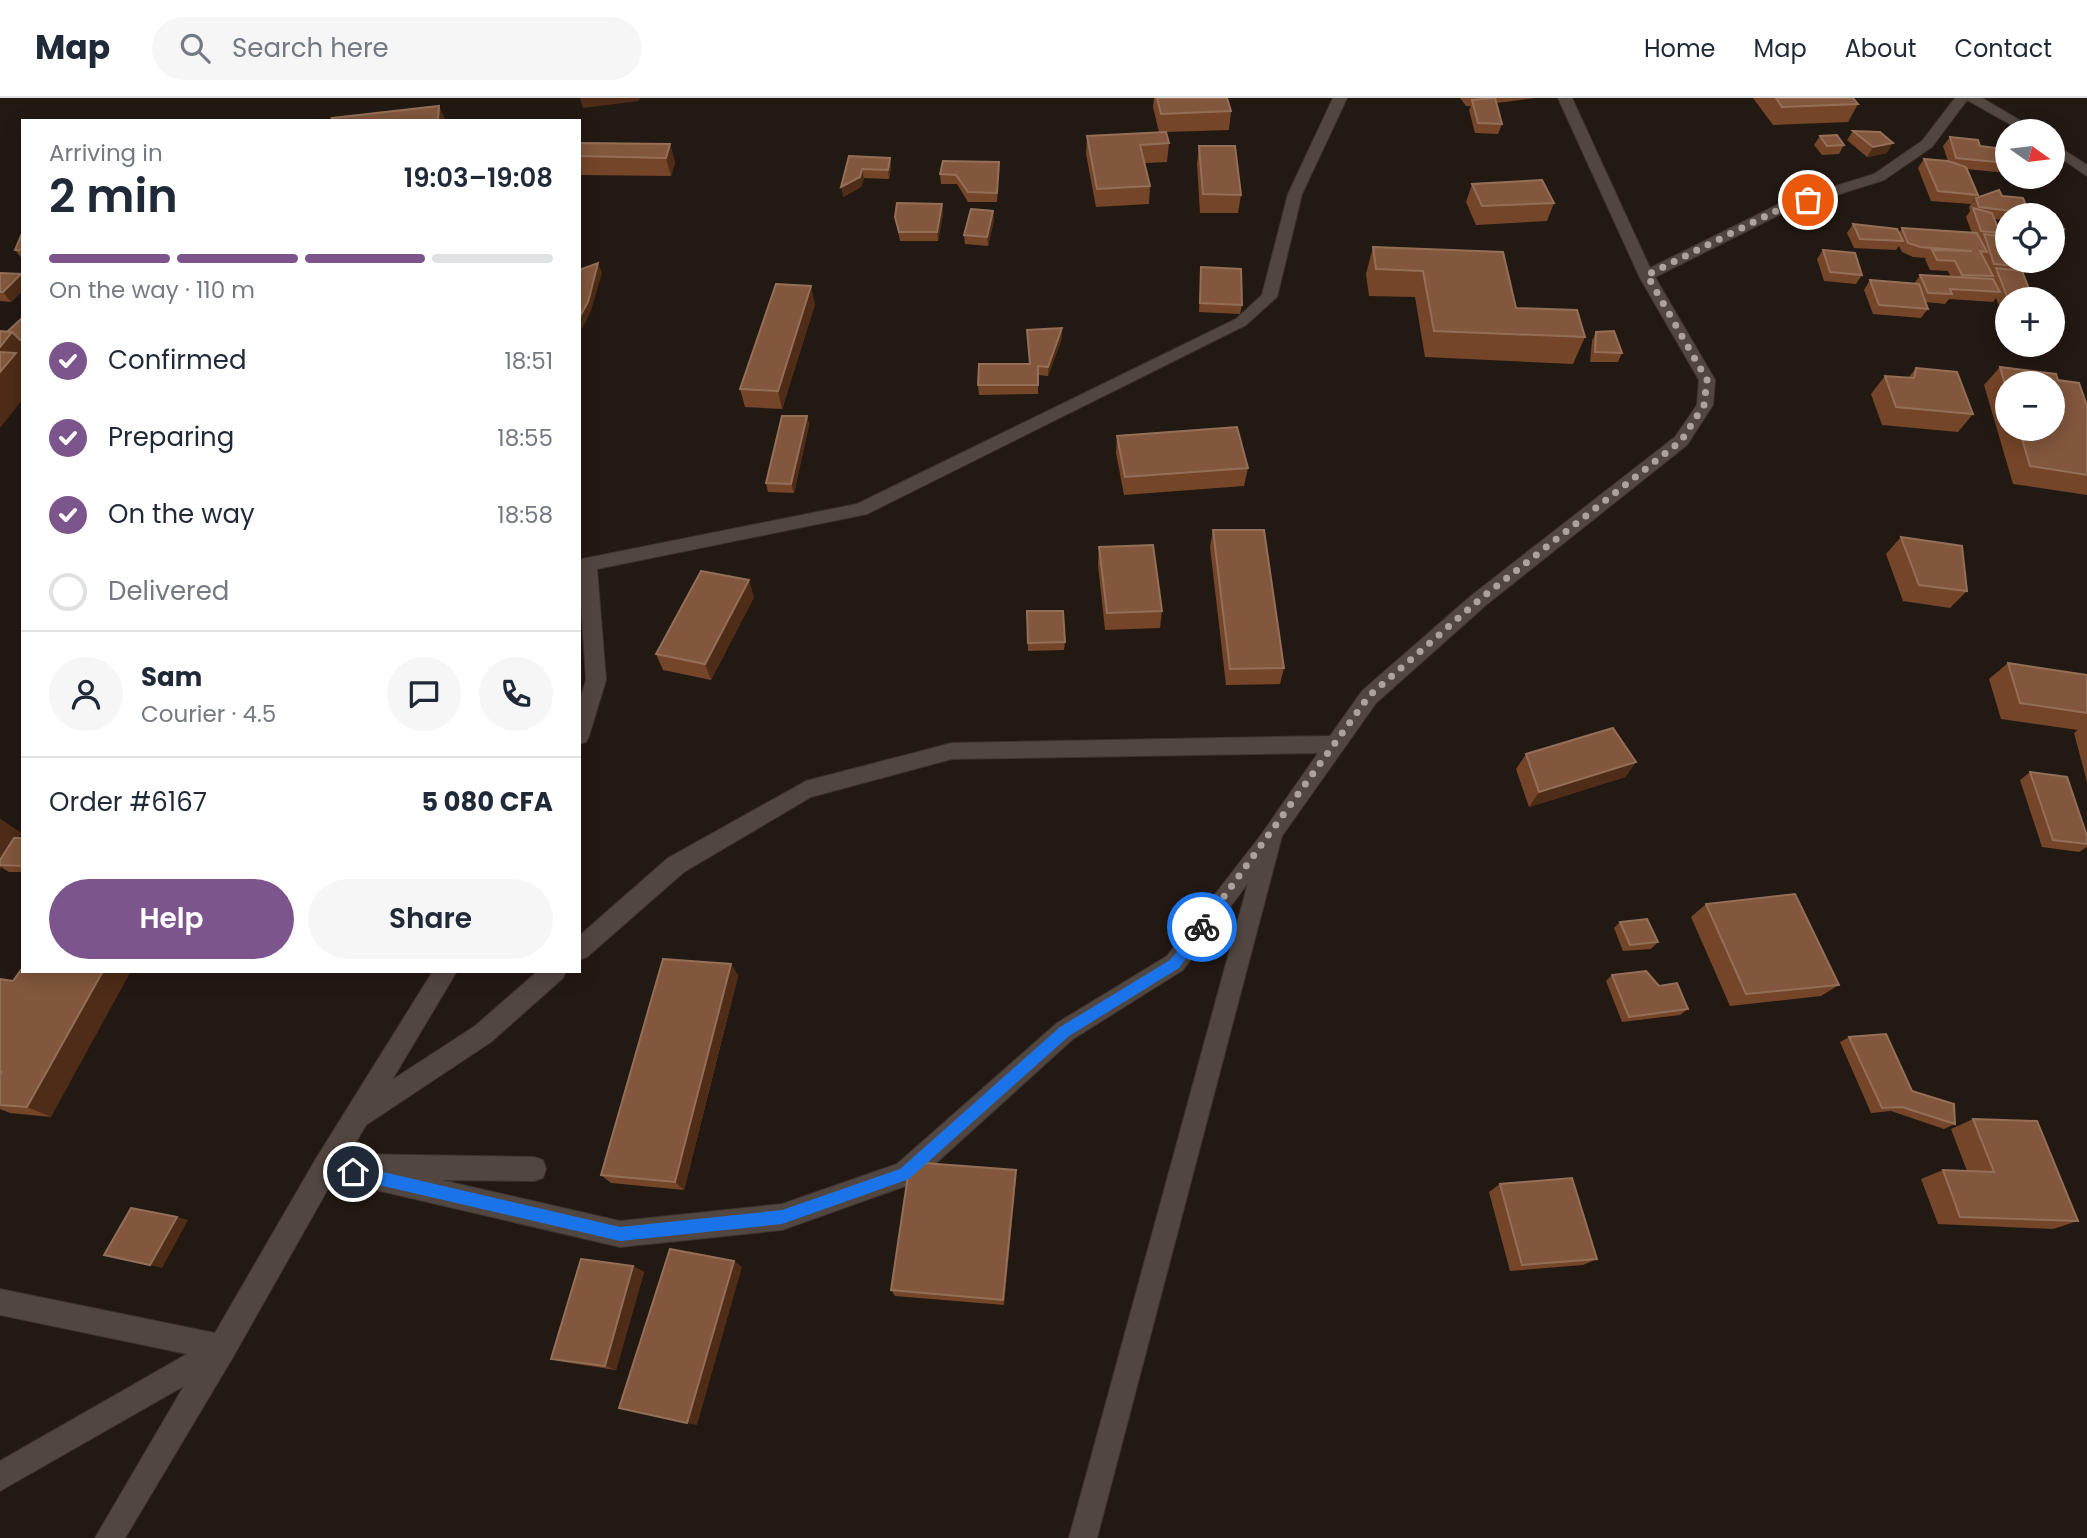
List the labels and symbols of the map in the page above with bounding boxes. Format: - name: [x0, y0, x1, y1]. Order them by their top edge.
- north arrow: [1995, 119, 2065, 189]
- pin: [1778, 170, 1838, 230]
- courier: [1167, 892, 1237, 962]
- pin: [323, 1142, 383, 1202]

